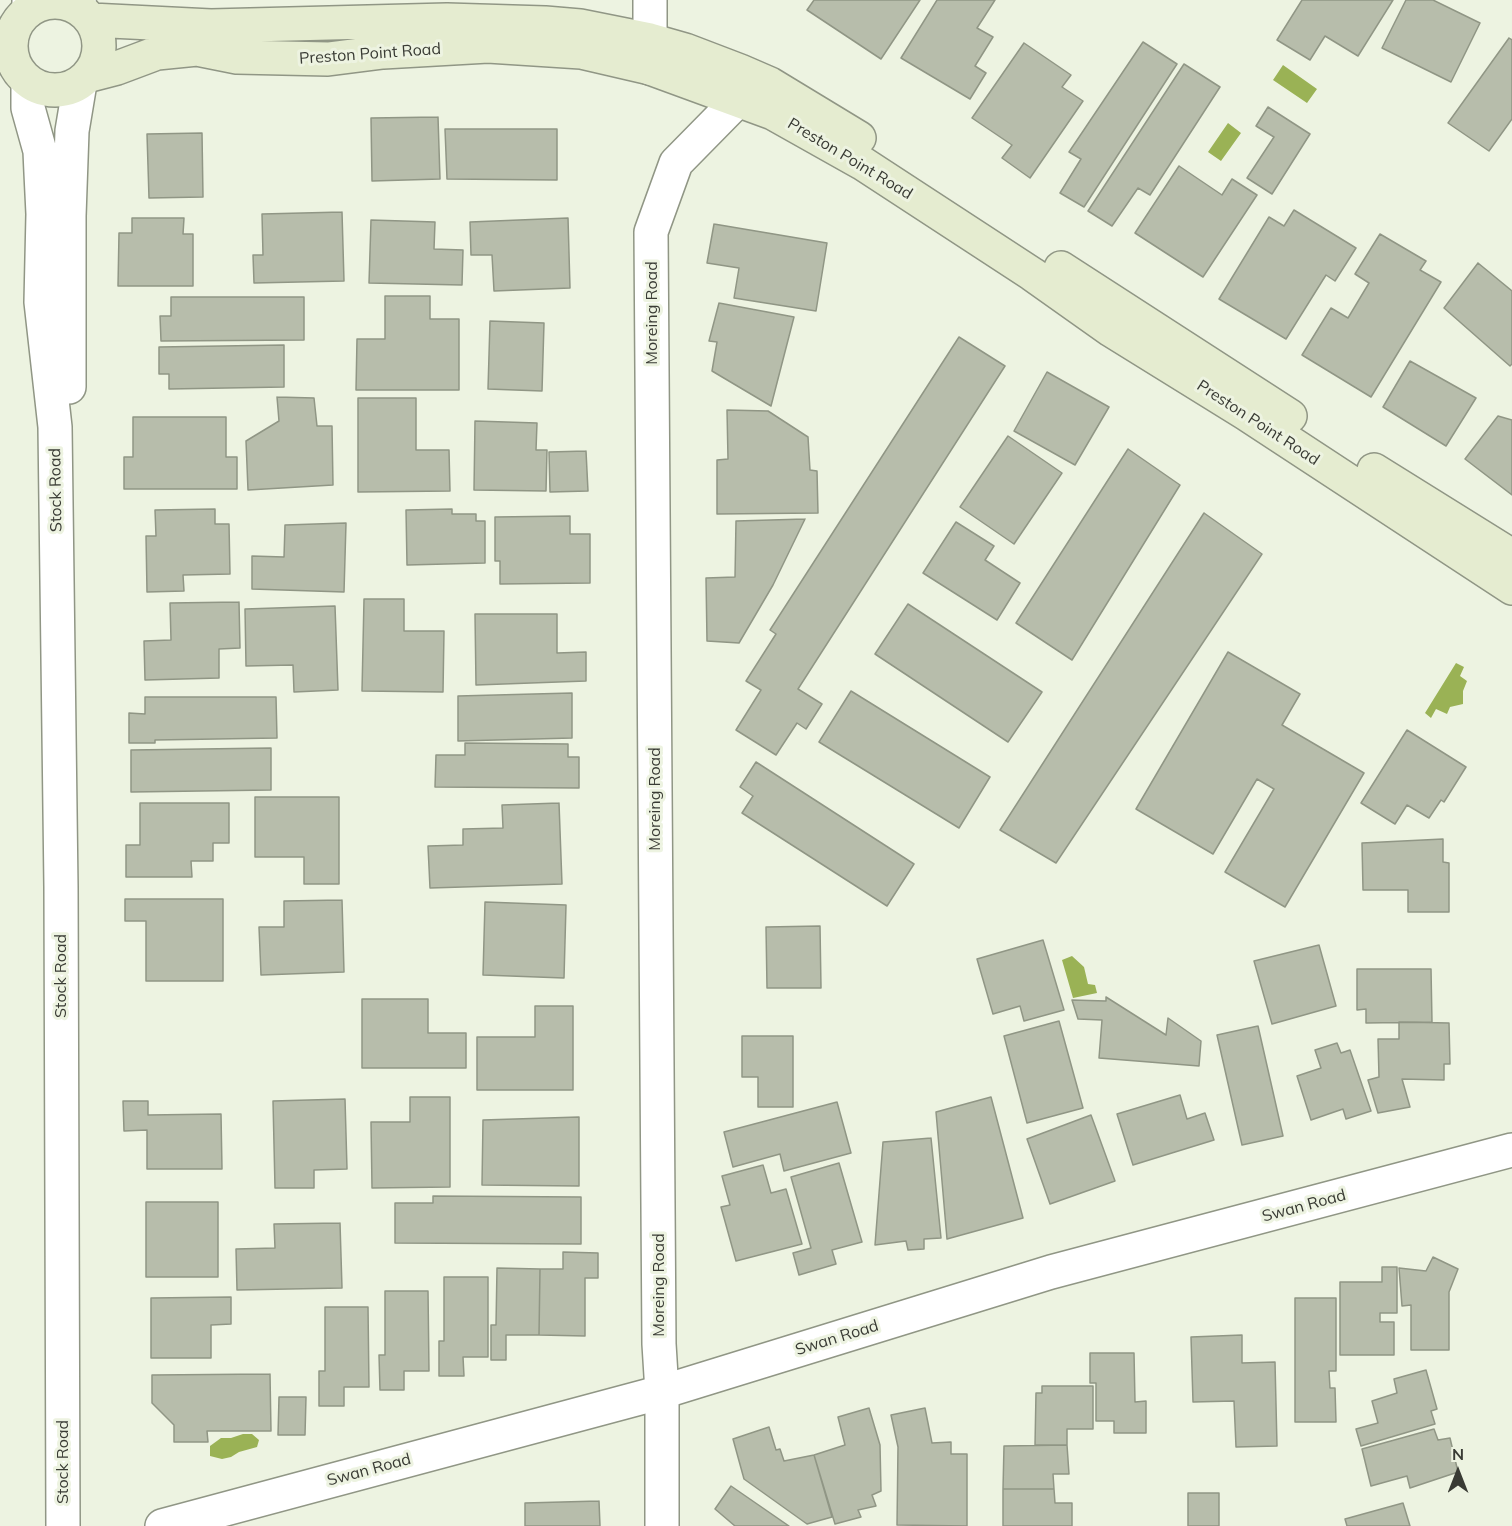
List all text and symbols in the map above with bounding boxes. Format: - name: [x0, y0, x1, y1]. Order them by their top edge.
- street label: Preston Point Road: [298, 39, 442, 69]
- street label: Preston Point Road: [784, 114, 916, 204]
- street label: Moreing Road: [642, 261, 662, 365]
- street label: Preston Point Road: [1193, 376, 1323, 470]
- street label: Stock Road: [46, 448, 66, 532]
- street label: Moreing Road: [645, 747, 665, 851]
- street label: Stock Road: [51, 934, 71, 1018]
- street label: Swan Road: [1260, 1186, 1348, 1226]
- street label: Moreing Road: [649, 1233, 669, 1337]
- street label: Swan Road: [793, 1316, 881, 1360]
- street label: Stock Road: [53, 1420, 73, 1504]
- north arrow: [1428, 1442, 1488, 1502]
- text: N: [1452, 1444, 1464, 1464]
- street label: Swan Road: [325, 1450, 413, 1490]

